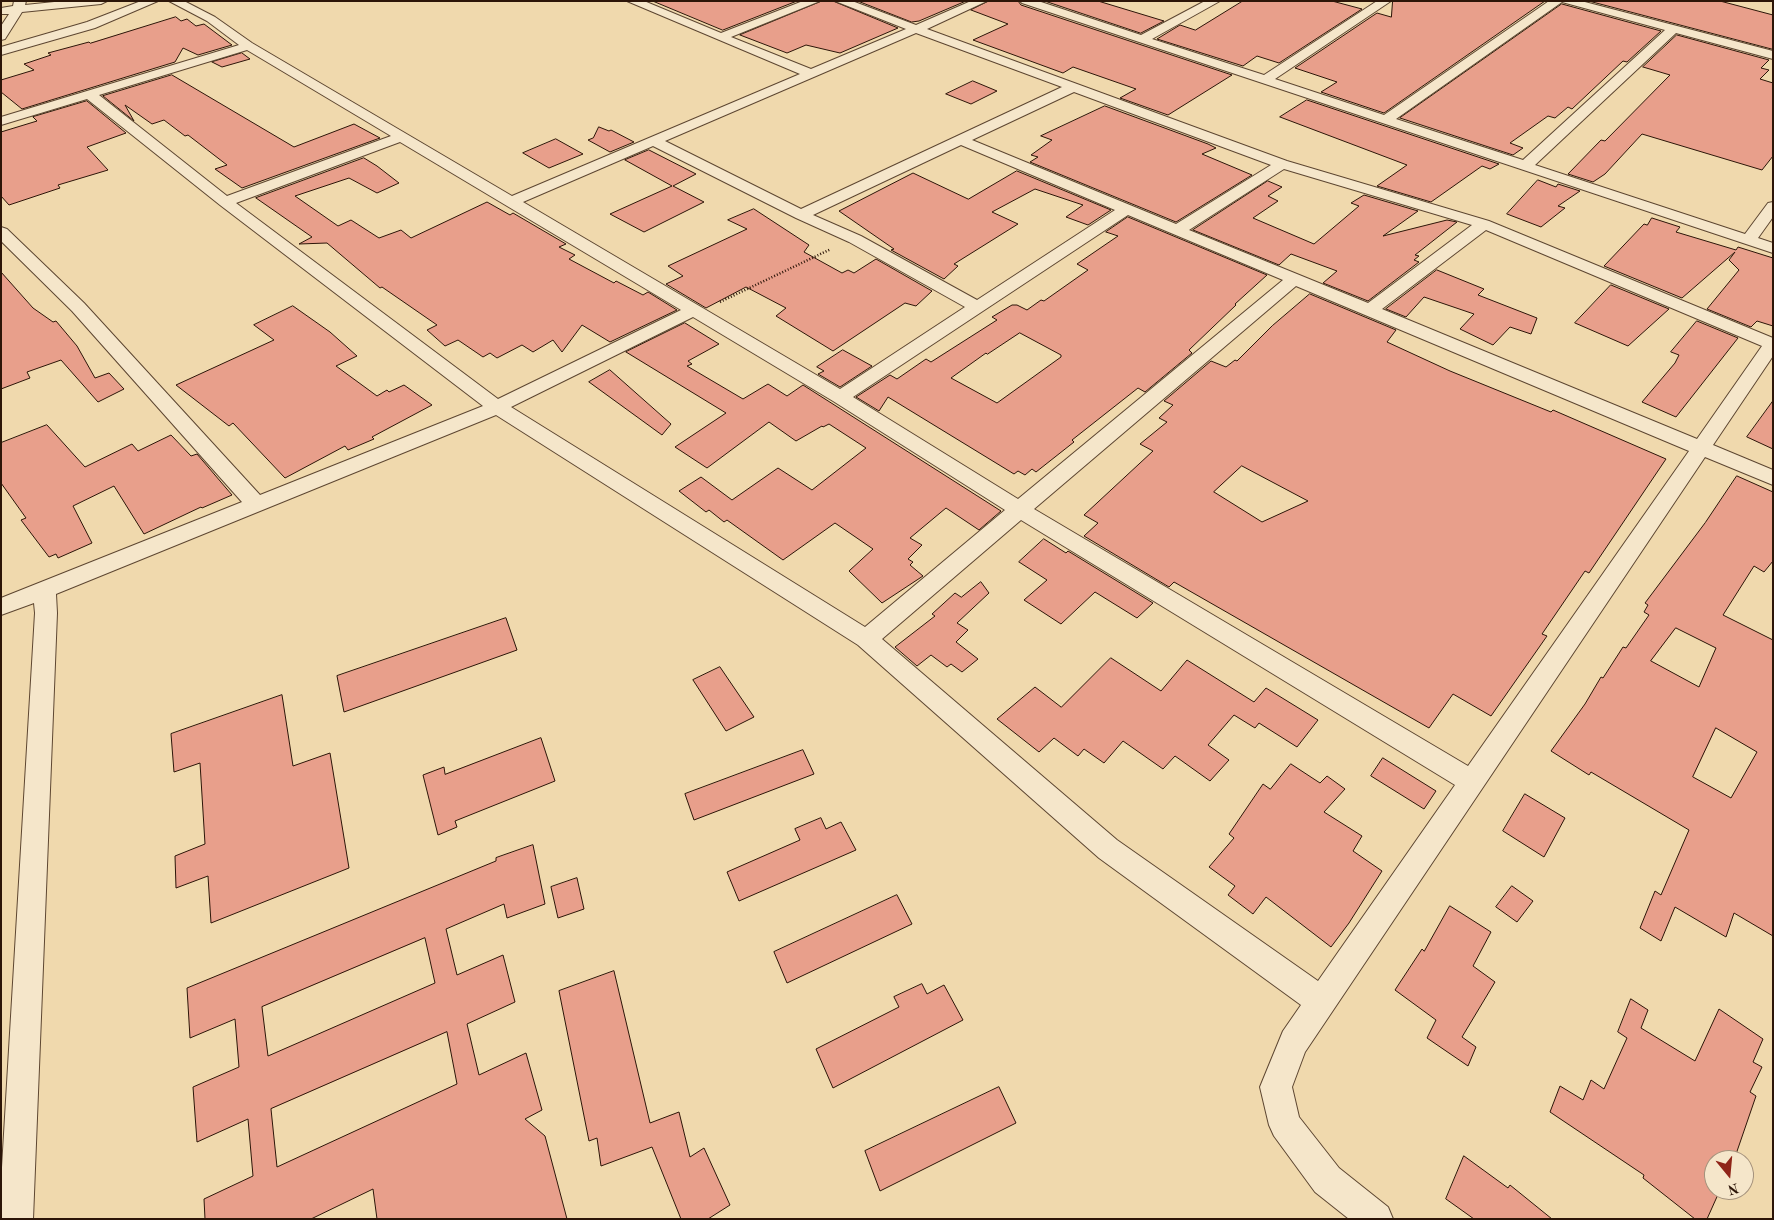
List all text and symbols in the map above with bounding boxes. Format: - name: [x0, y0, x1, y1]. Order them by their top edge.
- north arrow: [1704, 1150, 1754, 1200]
- text: N: [1726, 1180, 1740, 1197]

